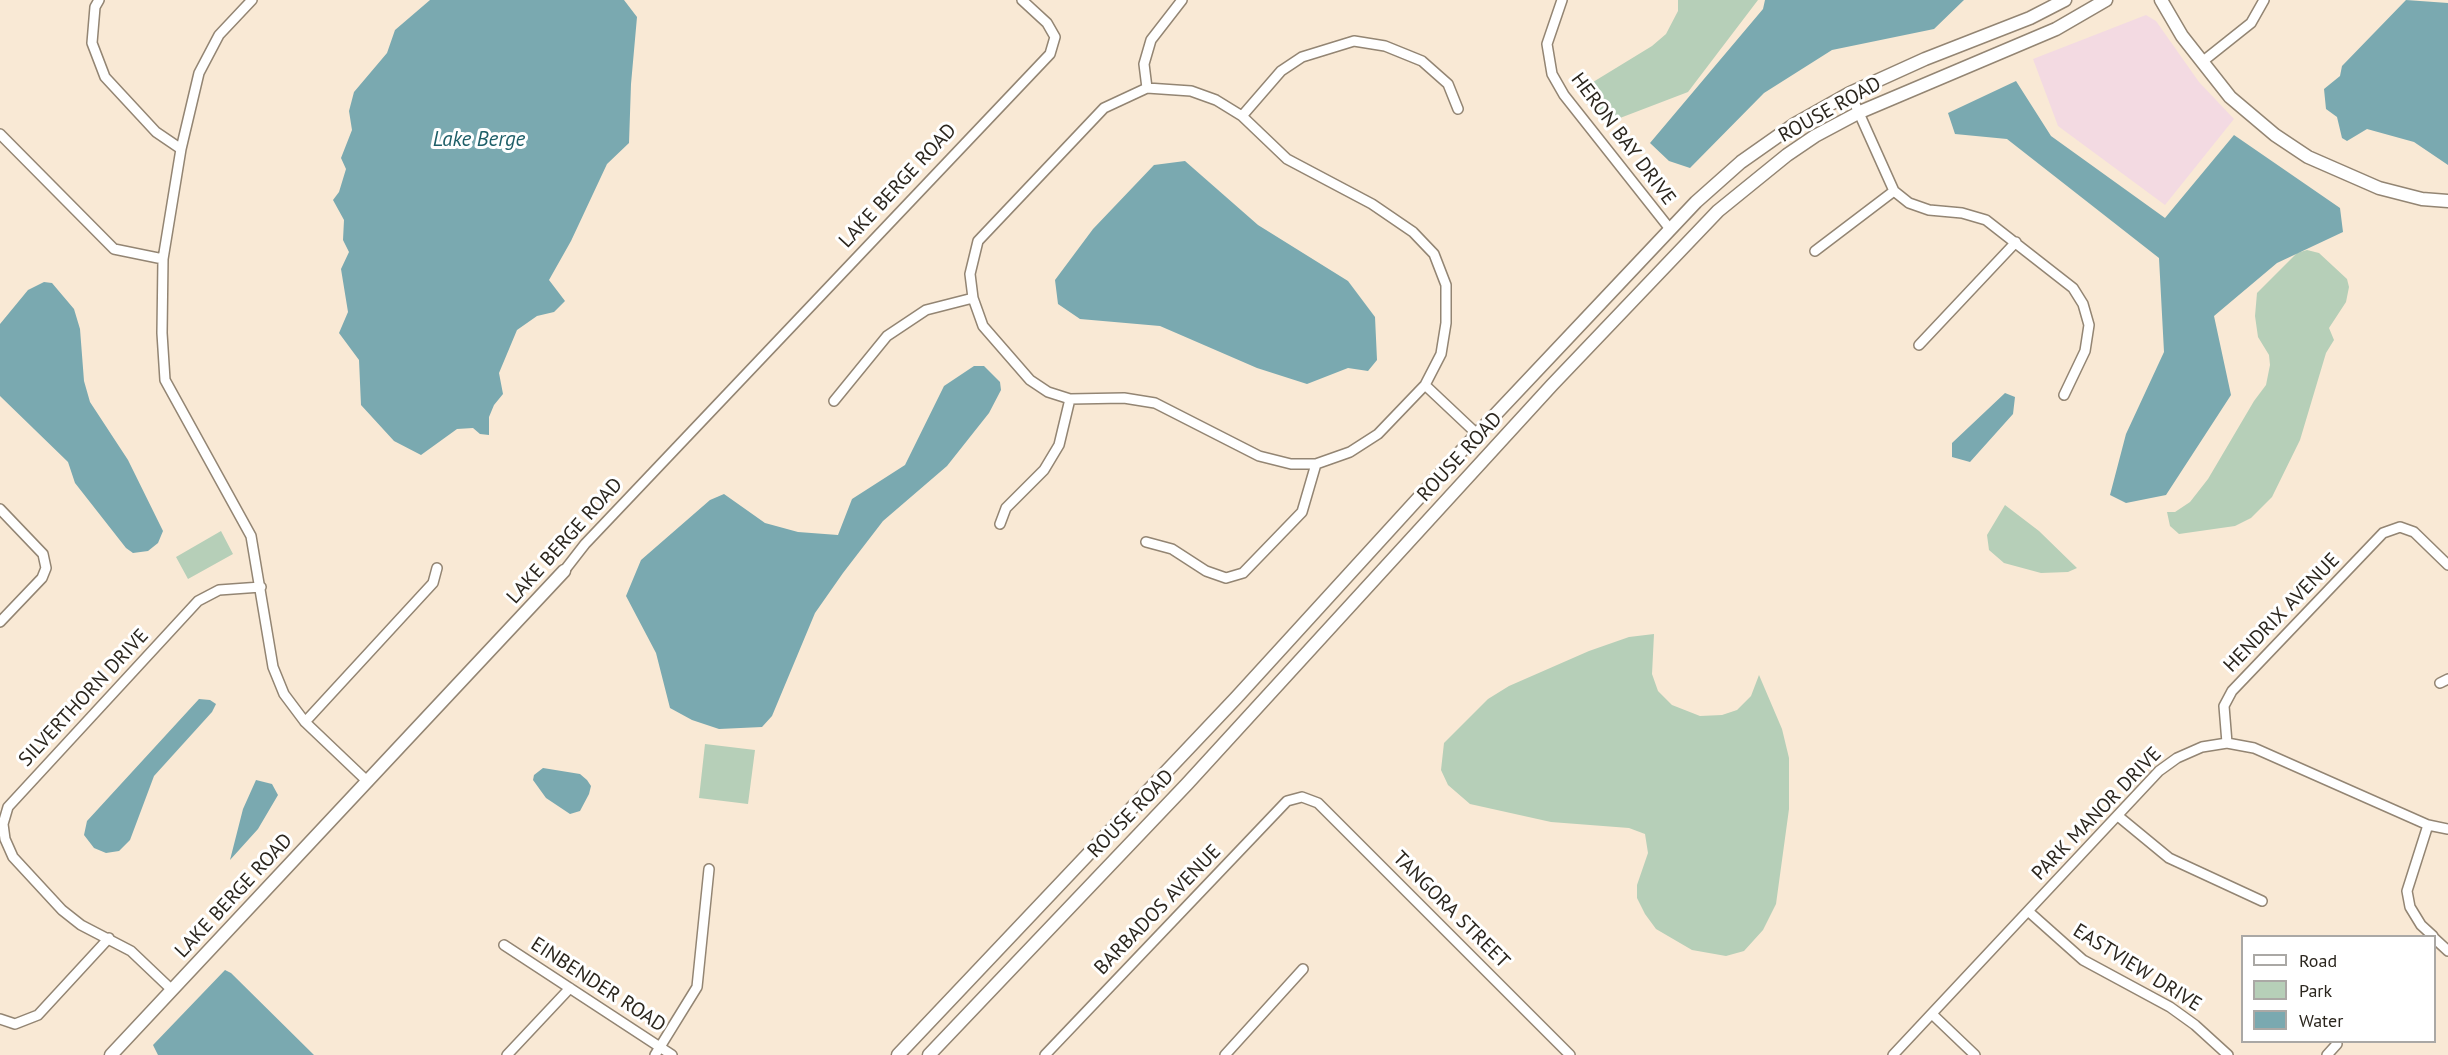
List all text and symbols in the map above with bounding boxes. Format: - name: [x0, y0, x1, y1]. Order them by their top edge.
- street label: HERON BAY DRIVE: [1566, 68, 1680, 210]
- street label: ROUSE ROAD: [1775, 72, 1885, 148]
- street label: LAKE BERGE ROAD: [834, 119, 962, 253]
- water label: Lake Berge: [433, 127, 525, 153]
- street label: ROUSE ROAD: [1413, 407, 1507, 507]
- street label: LAKE BERGE ROAD: [502, 473, 628, 609]
- street label: HENDRIX AVENUE: [2219, 548, 2345, 678]
- street label: SILVERTHORN DRIVE: [14, 624, 154, 772]
- street label: PARK MANOR DRIVE: [2027, 742, 2167, 886]
- street label: ROUSE ROAD: [1083, 765, 1179, 863]
- street label: LAKE BERGE ROAD: [170, 829, 298, 963]
- street label: BARBADOS AVENUE: [1090, 840, 1226, 980]
- street label: TANGORA STREET: [1388, 847, 1514, 973]
- street label: EASTVIEW DRIVE: [2068, 919, 2206, 1017]
- street label: EINBENDER ROAD: [526, 932, 670, 1038]
- legend: [2241, 935, 2436, 1043]
- text: Road: [2299, 949, 2337, 972]
- text: Park: [2299, 979, 2332, 1002]
- text: Water: [2299, 1009, 2343, 1032]

